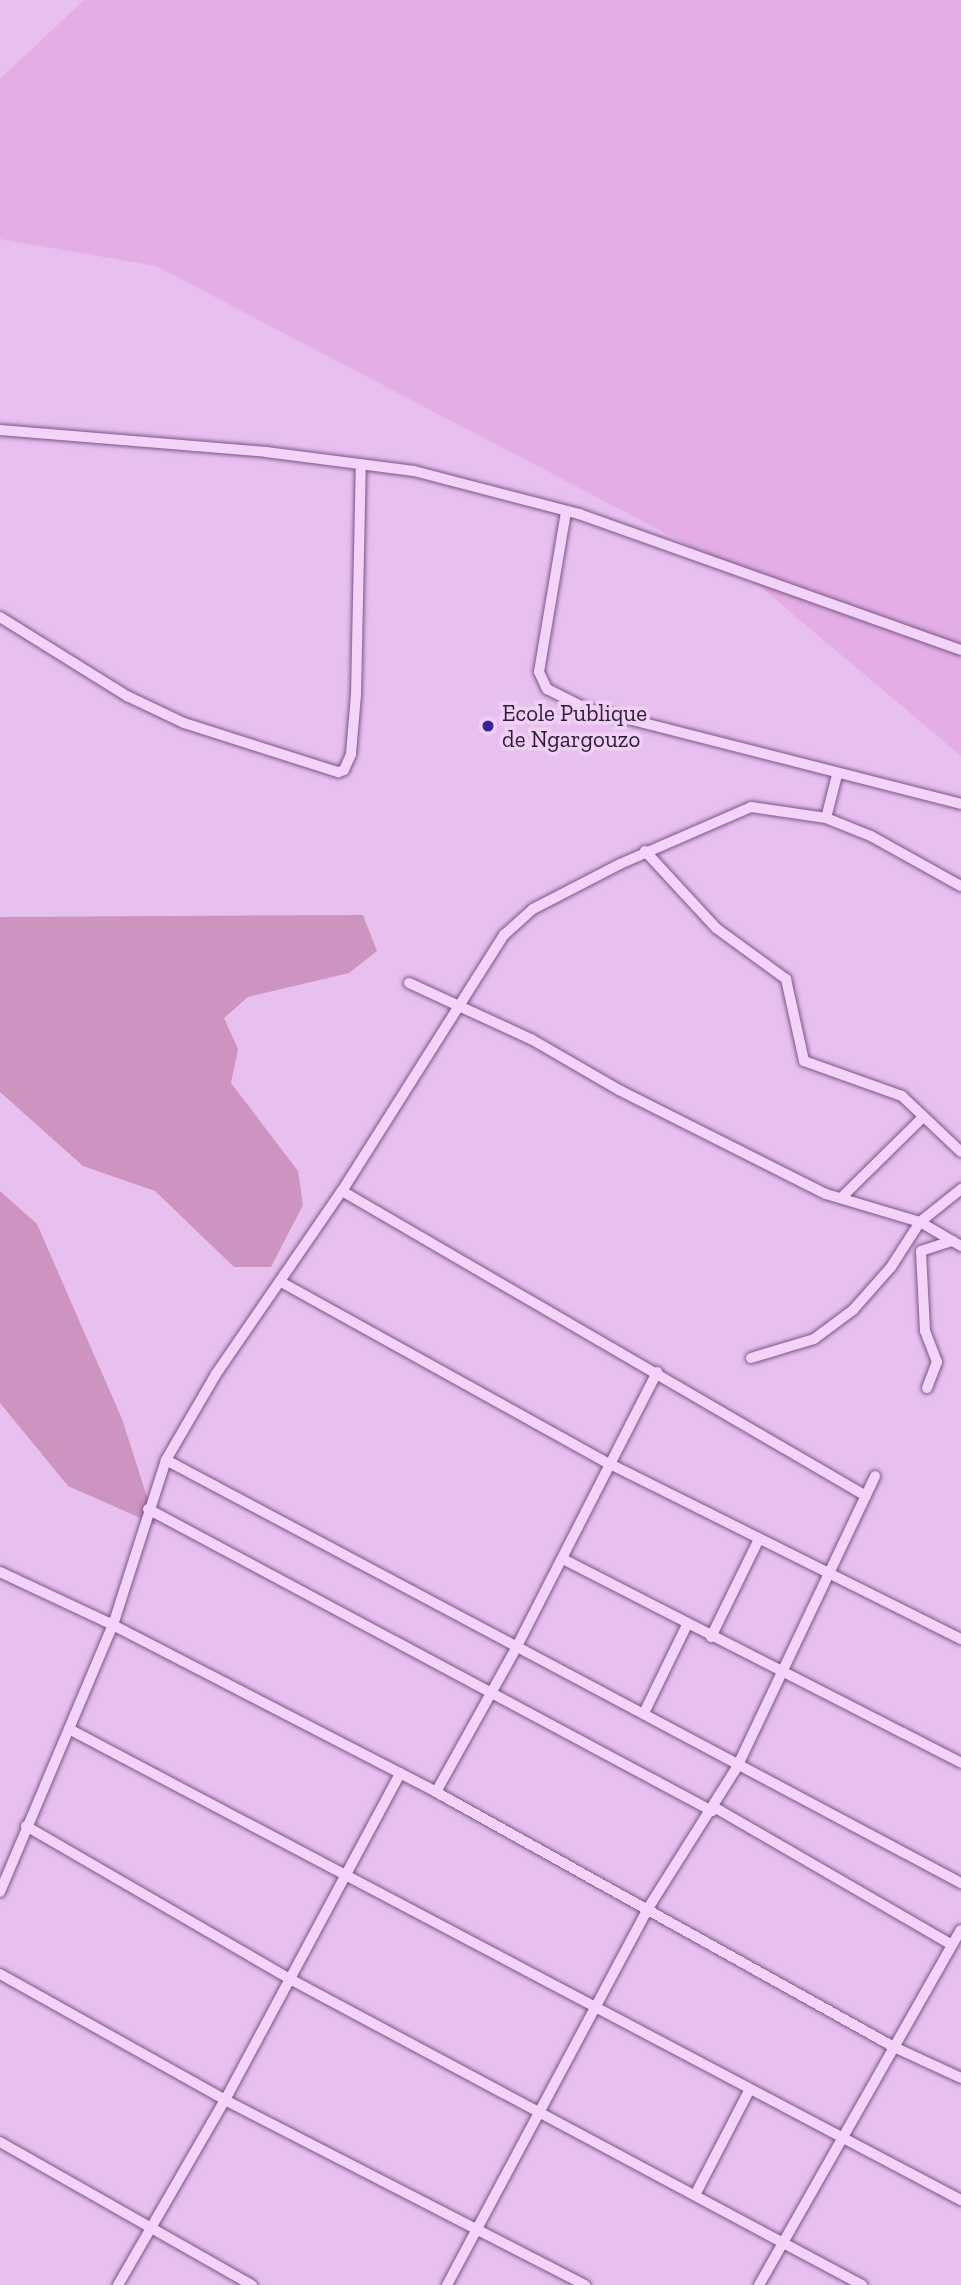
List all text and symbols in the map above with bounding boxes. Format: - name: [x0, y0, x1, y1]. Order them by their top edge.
- place label: Ecole Publique de Ngargouzo: [502, 699, 647, 753]
- marker: Ecole Publique de Ngargouzo: [480, 718, 496, 734]

